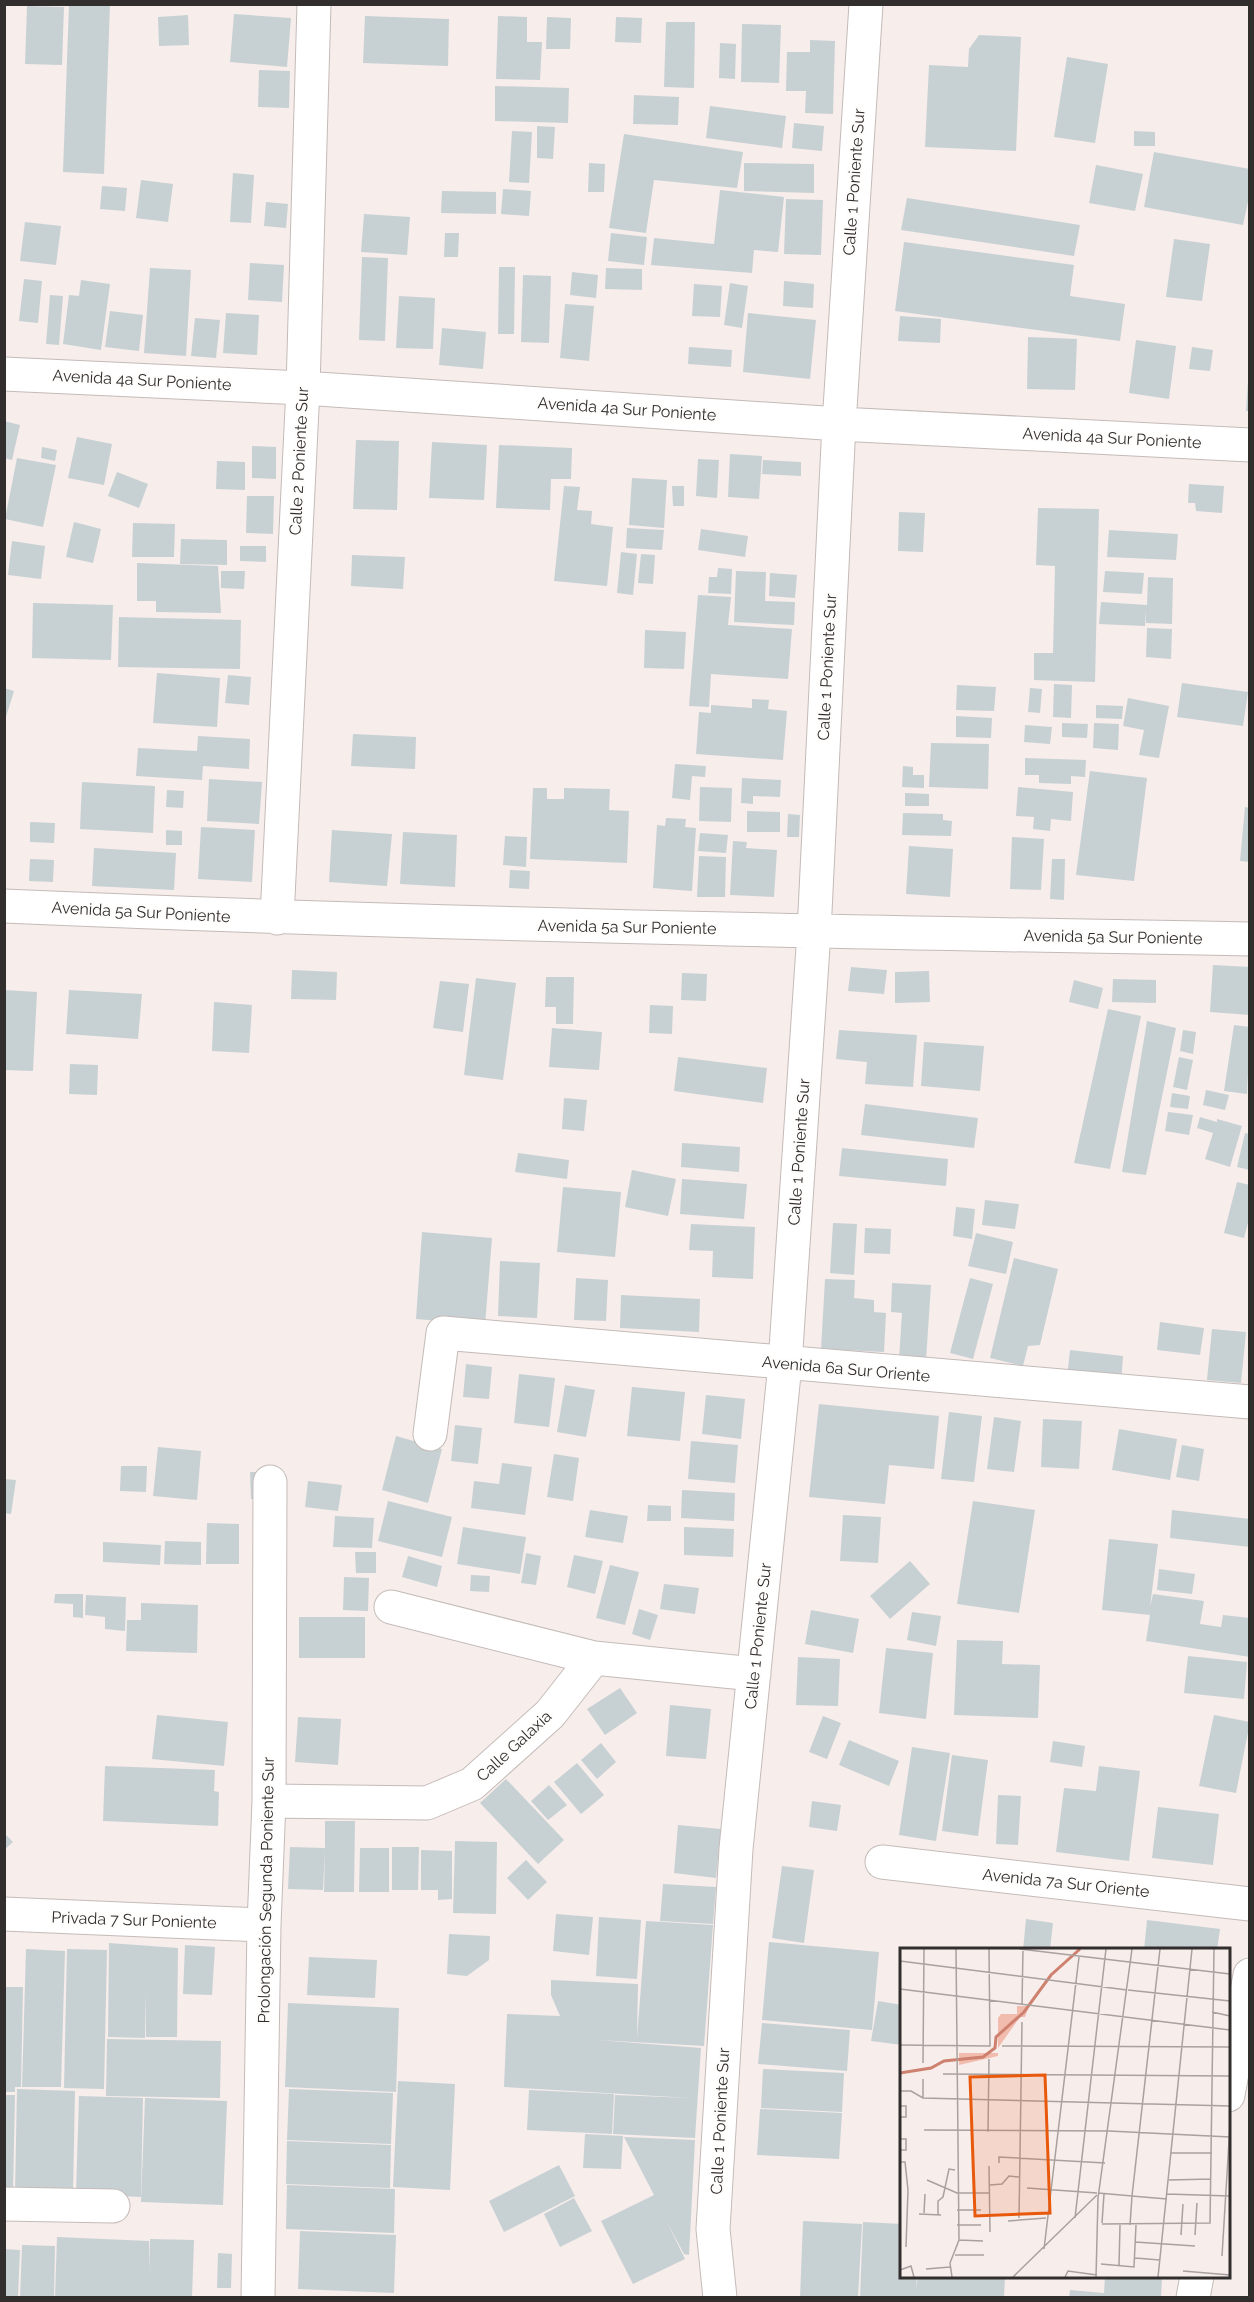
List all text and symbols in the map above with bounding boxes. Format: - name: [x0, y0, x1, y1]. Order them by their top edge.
- street label: Calle 1 Poniente Sur: [839, 108, 869, 256]
- street label: Avenida 4a Sur Poniente: [52, 366, 232, 394]
- street label: Calle 2 Poniente Sur: [286, 386, 312, 536]
- street label: Avenida 4a Sur Poniente: [537, 393, 717, 425]
- street label: Avenida 4a Sur Poniente: [1022, 424, 1202, 452]
- street label: Calle 1 Poniente Sur: [814, 593, 840, 741]
- street label: Avenida 5a Sur Poniente: [51, 898, 231, 926]
- street label: Avenida 5a Sur Poniente: [537, 916, 717, 938]
- street label: Avenida 5a Sur Poniente: [1023, 926, 1203, 948]
- street label: Calle 1 Poniente Sur: [784, 1078, 814, 1226]
- street label: Avenida 6a Sur Oriente: [761, 1352, 931, 1386]
- street label: Calle 1 Poniente Sur: [741, 1561, 775, 1710]
- street label: Calle Galaxia: [473, 1707, 555, 1785]
- street label: Prolongación Segunda Poniente Sur: [254, 1756, 278, 2024]
- street label: Avenida 7a Sur Oriente: [982, 1865, 1150, 1901]
- street label: Privada 7 Sur Poniente: [51, 1908, 217, 1932]
- inset map: [900, 1948, 1230, 2278]
- street label: Calle 1 Poniente Sur: [707, 2047, 733, 2195]

